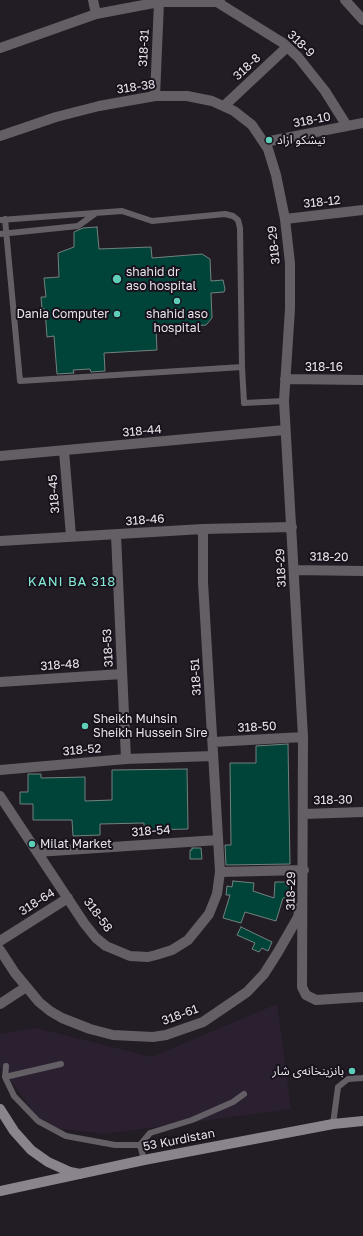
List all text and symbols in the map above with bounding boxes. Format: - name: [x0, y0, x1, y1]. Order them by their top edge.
- street label: 318-9: [284, 28, 318, 60]
- street label: 318-31: [136, 29, 152, 67]
- street label: 318-8: [230, 51, 264, 83]
- street label: 318-38: [116, 77, 156, 97]
- street label: 318-10: [292, 109, 332, 131]
- place label: تيشكو ازاد: [277, 133, 326, 147]
- marker: تيشكو ازاد: [264, 135, 274, 145]
- street label: 318-12: [303, 193, 341, 211]
- street label: 318-29: [265, 225, 283, 265]
- place label: shahid dr aso hospital: [126, 265, 196, 293]
- marker: shahid dr aso hospital: [111, 273, 123, 285]
- marker: shahid aso hospital: [172, 296, 182, 306]
- place label: Dania Computer: [16, 307, 109, 321]
- place label: shahid aso hospital: [146, 307, 208, 335]
- marker: Dania Computer: [112, 309, 122, 319]
- street label: 318-16: [305, 360, 343, 374]
- street label: 318-44: [122, 422, 162, 440]
- street label: 318-45: [45, 474, 63, 514]
- street label: 318-46: [125, 511, 165, 529]
- street label: 318-29: [273, 548, 289, 588]
- street label: 318-20: [309, 549, 349, 565]
- district label: KANI BA 318: [28, 574, 116, 590]
- street label: 318-53: [100, 628, 116, 668]
- street label: 318-48: [40, 656, 80, 674]
- street label: 318-51: [188, 658, 204, 696]
- place label: Sheikh Muhsin Sheikh Hussein Sire: [93, 712, 207, 740]
- street label: 318-50: [237, 719, 277, 735]
- marker: Sheikh Muhsin Sheikh Hussein Sire: [80, 721, 90, 731]
- street label: 318-52: [62, 741, 102, 759]
- street label: 318-30: [313, 792, 353, 808]
- street label: 318-54: [131, 822, 171, 840]
- place label: Milat Market: [40, 837, 112, 851]
- marker: Milat Market: [27, 839, 37, 849]
- street label: 318-29: [283, 871, 299, 911]
- street label: 318-64: [17, 885, 57, 919]
- street label: 318-58: [81, 895, 115, 935]
- street label: 318-61: [160, 1002, 200, 1028]
- place label: بانزینخانەی شار: [272, 1064, 344, 1078]
- marker: بانزینخانەی شار: [347, 1066, 357, 1076]
- street label: 53 Kurdistan: [142, 1126, 216, 1154]

